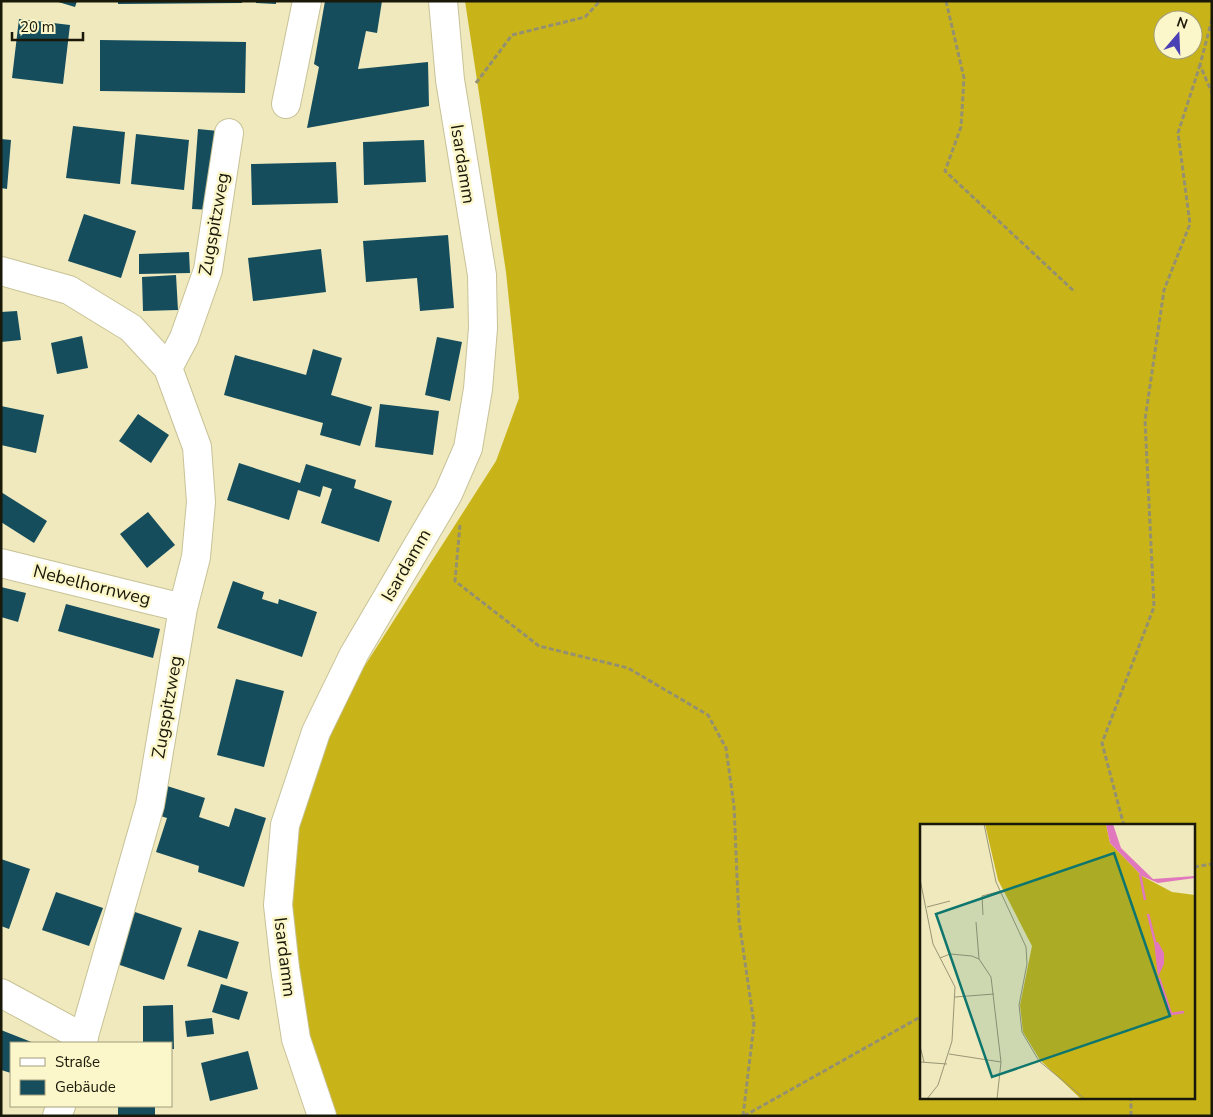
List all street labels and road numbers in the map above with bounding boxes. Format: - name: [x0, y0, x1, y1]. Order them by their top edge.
- street label: Isardamm: [445, 123, 481, 205]
- street label: Zugspitzweg: [193, 171, 235, 277]
- street label: Isardamm: [376, 524, 436, 606]
- street label: Nebelhornweg: [31, 559, 153, 611]
- street label: Zugspitzweg: [146, 654, 188, 760]
- street label: Isardamm: [268, 916, 302, 998]

